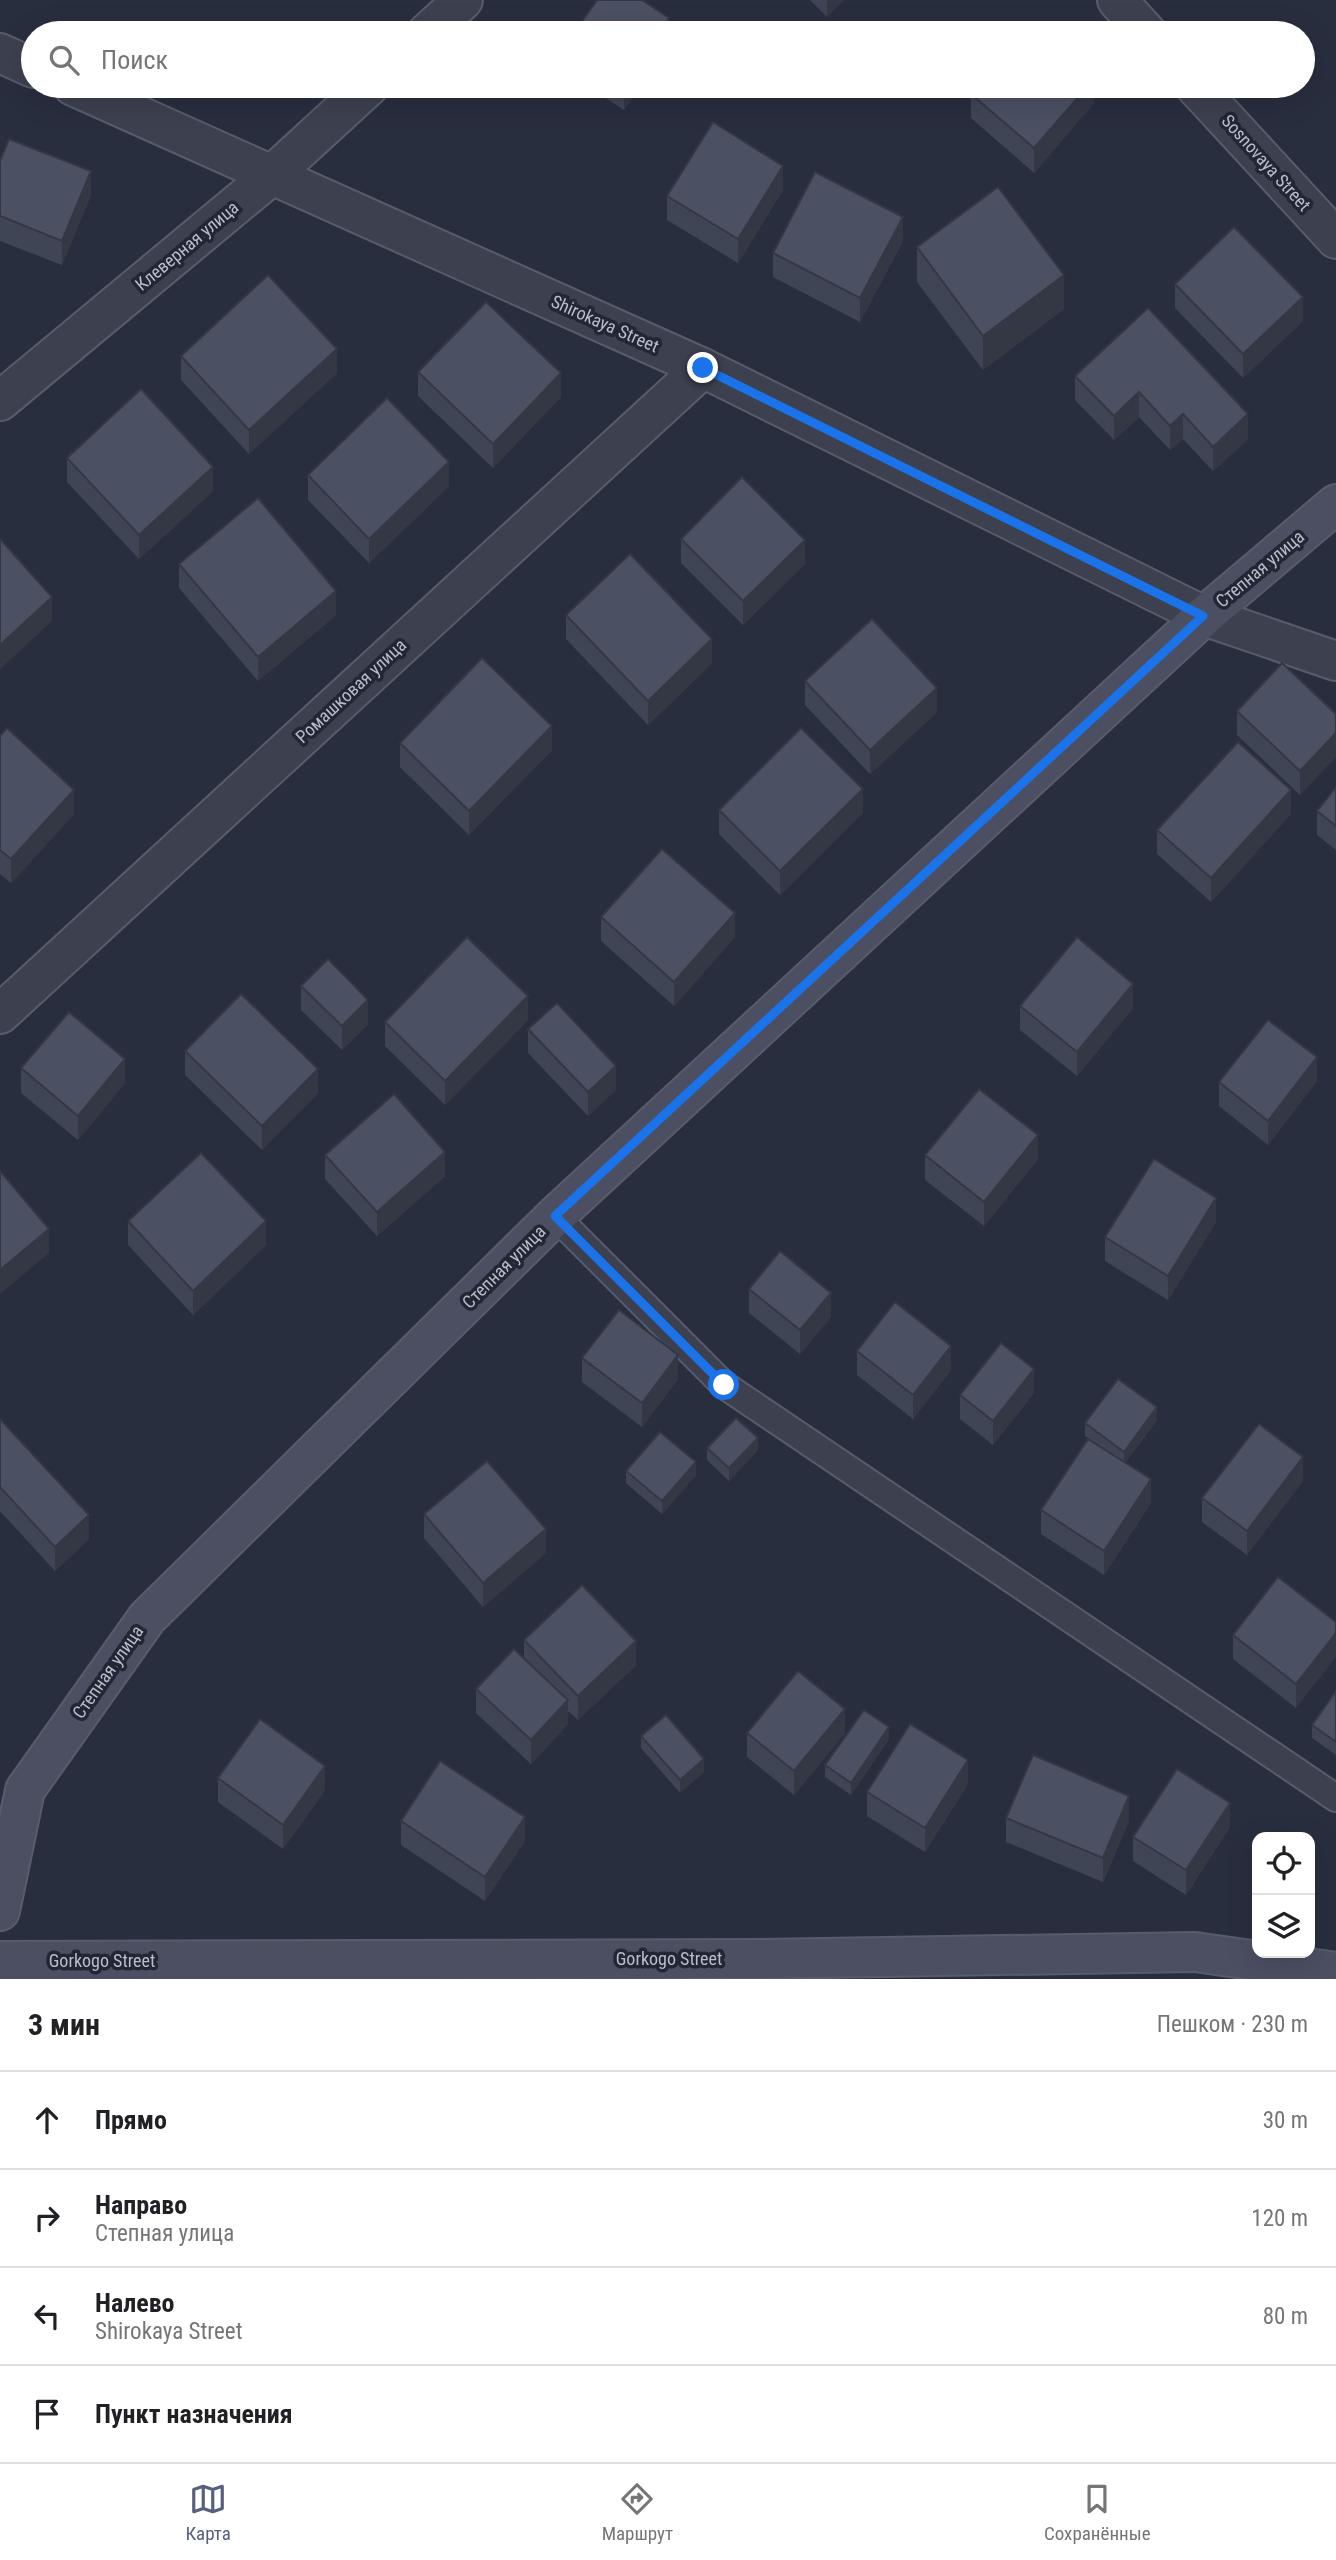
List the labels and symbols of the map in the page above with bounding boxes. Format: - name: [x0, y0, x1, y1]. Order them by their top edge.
- street label: Sosnovaya Street: [1218, 110, 1315, 215]
- street label: Клеверная улица: [131, 196, 243, 295]
- street label: Shirokaya Street: [548, 290, 662, 357]
- route end: [687, 352, 718, 383]
- street label: Степная улица: [1211, 526, 1308, 612]
- street label: Ромашковая улица: [291, 634, 410, 747]
- street label: Степная улица: [458, 1221, 550, 1313]
- route start: [708, 1369, 739, 1400]
- street label: Степная улица: [68, 1621, 147, 1722]
- street label: Gorkogo Street: [616, 1948, 722, 1969]
- street label: Gorkogo Street: [49, 1950, 155, 1971]

